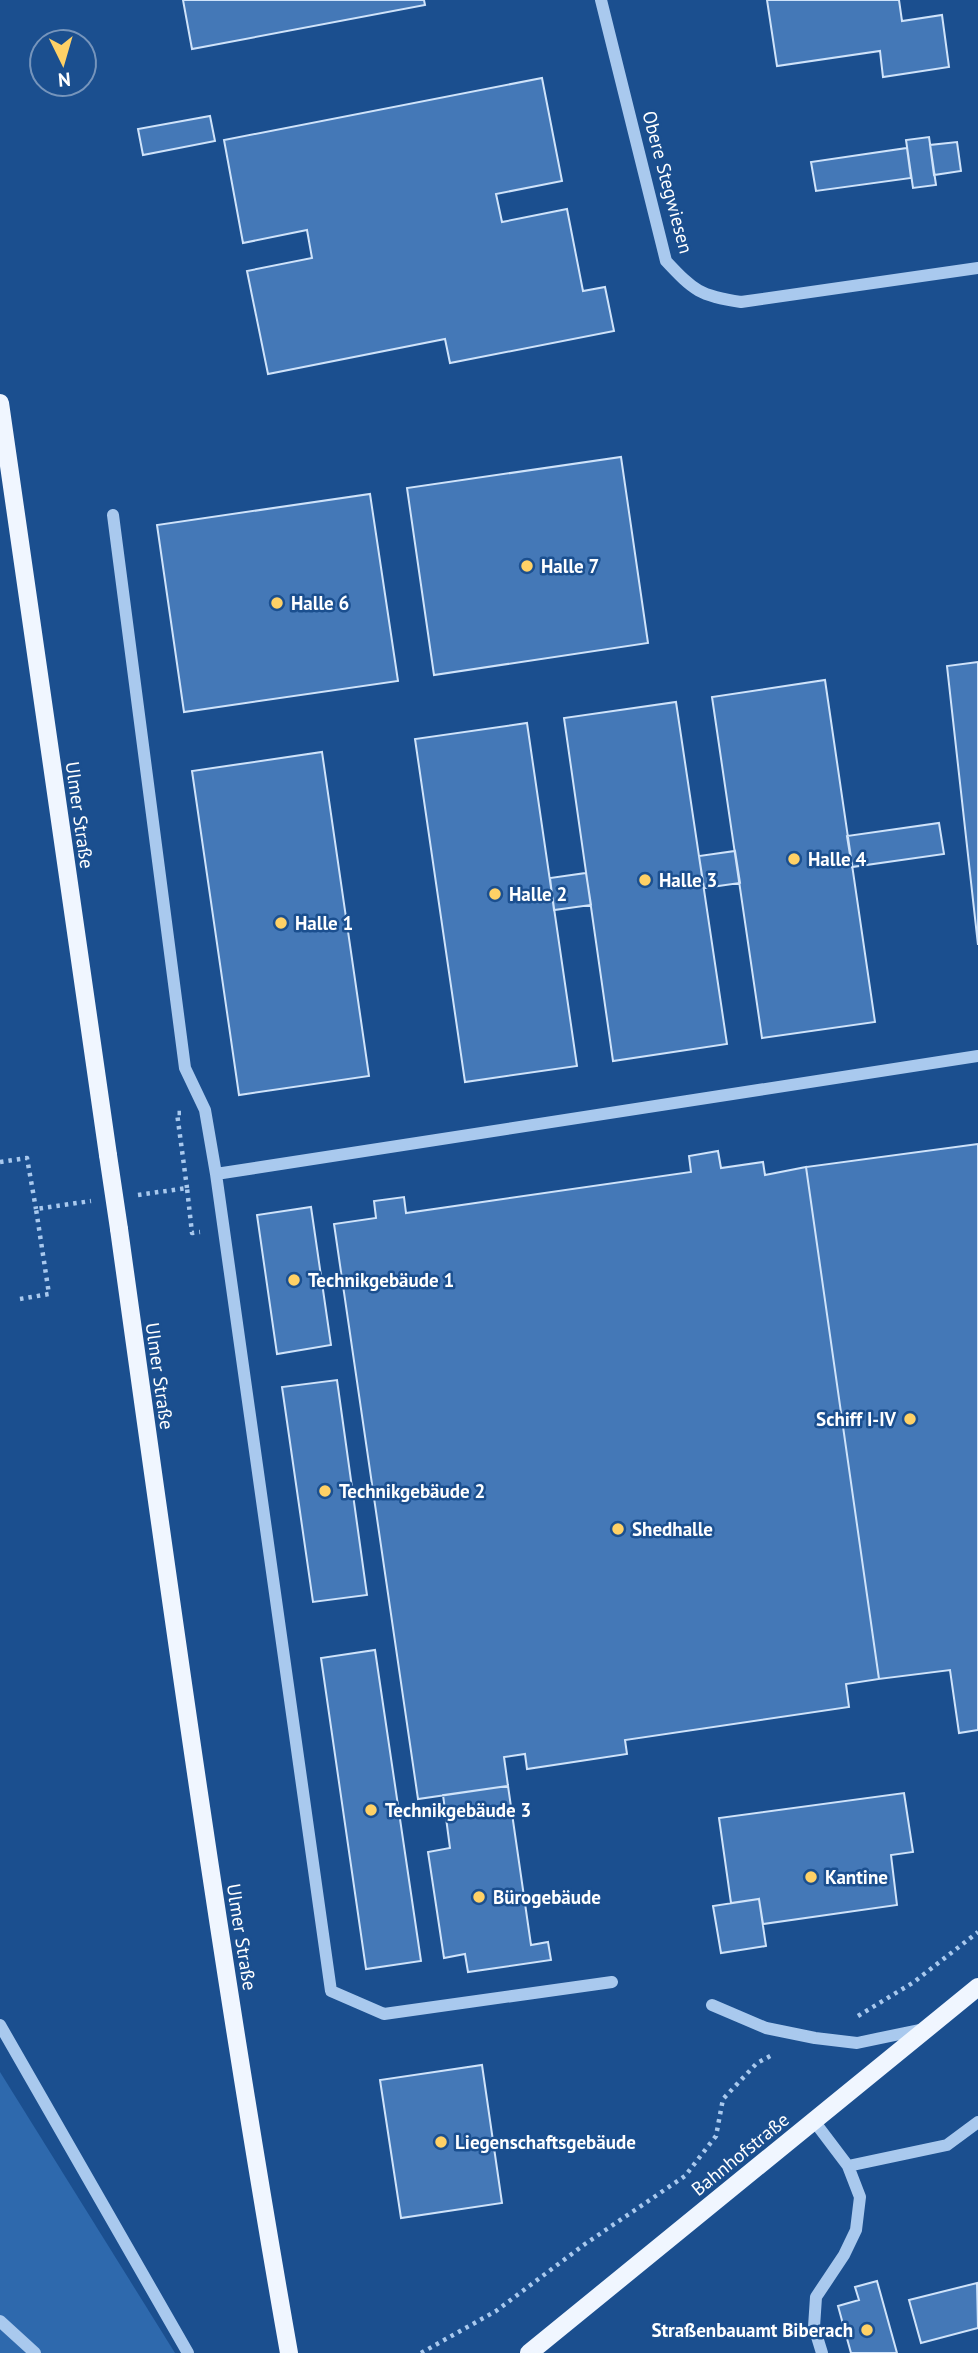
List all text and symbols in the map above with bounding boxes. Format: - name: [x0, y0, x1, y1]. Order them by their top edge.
- north arrow: [28, 28, 98, 98]
- text: N: [57, 67, 72, 92]
- street label: Obere Stegwiesen: [637, 108, 699, 256]
- place label: Halle 7: [541, 554, 599, 578]
- marker: Halle 7: [519, 558, 535, 574]
- place label: Halle 6: [291, 591, 349, 615]
- marker: Halle 6: [269, 595, 285, 611]
- street label: Ulmer Straße: [61, 760, 99, 870]
- place label: Halle 4: [808, 847, 866, 871]
- marker: Halle 4: [786, 851, 802, 867]
- place label: Halle 3: [659, 868, 717, 892]
- marker: Halle 3: [637, 872, 653, 888]
- place label: Halle 2: [509, 882, 567, 906]
- marker: Halle 2: [487, 886, 503, 902]
- place label: Halle 1: [295, 911, 353, 935]
- marker: Halle 1: [273, 915, 289, 931]
- place label: Technikgebäude 1: [308, 1268, 454, 1292]
- marker: Technikgebäude 1: [286, 1272, 302, 1288]
- street label: Ulmer Straße: [141, 1321, 179, 1431]
- place label: Schiff I-IV: [816, 1407, 897, 1431]
- marker: Schiff I-IV: [902, 1411, 918, 1427]
- place label: Technikgebäude 2: [339, 1479, 485, 1503]
- marker: Technikgebäude 2: [317, 1483, 333, 1499]
- place label: Shedhalle: [632, 1517, 713, 1541]
- marker: Shedhalle: [610, 1521, 626, 1537]
- place label: Technikgebäude 3: [385, 1798, 531, 1822]
- marker: Technikgebäude 3: [363, 1802, 379, 1818]
- place label: Kantine: [825, 1865, 888, 1889]
- marker: Kantine: [803, 1869, 819, 1885]
- street label: Ulmer Straße: [222, 1882, 262, 1992]
- place label: Bürogebäude: [493, 1885, 601, 1909]
- marker: Bürogebäude: [471, 1889, 487, 1905]
- street label: Bahnhofstraße: [686, 2107, 794, 2201]
- place label: Liegenschaftsgebäude: [455, 2130, 636, 2154]
- marker: Liegenschaftsgebäude: [433, 2134, 449, 2150]
- place label: Straßenbauamt Biberach: [651, 2318, 853, 2342]
- marker: Straßenbauamt Biberach: [859, 2322, 875, 2338]

